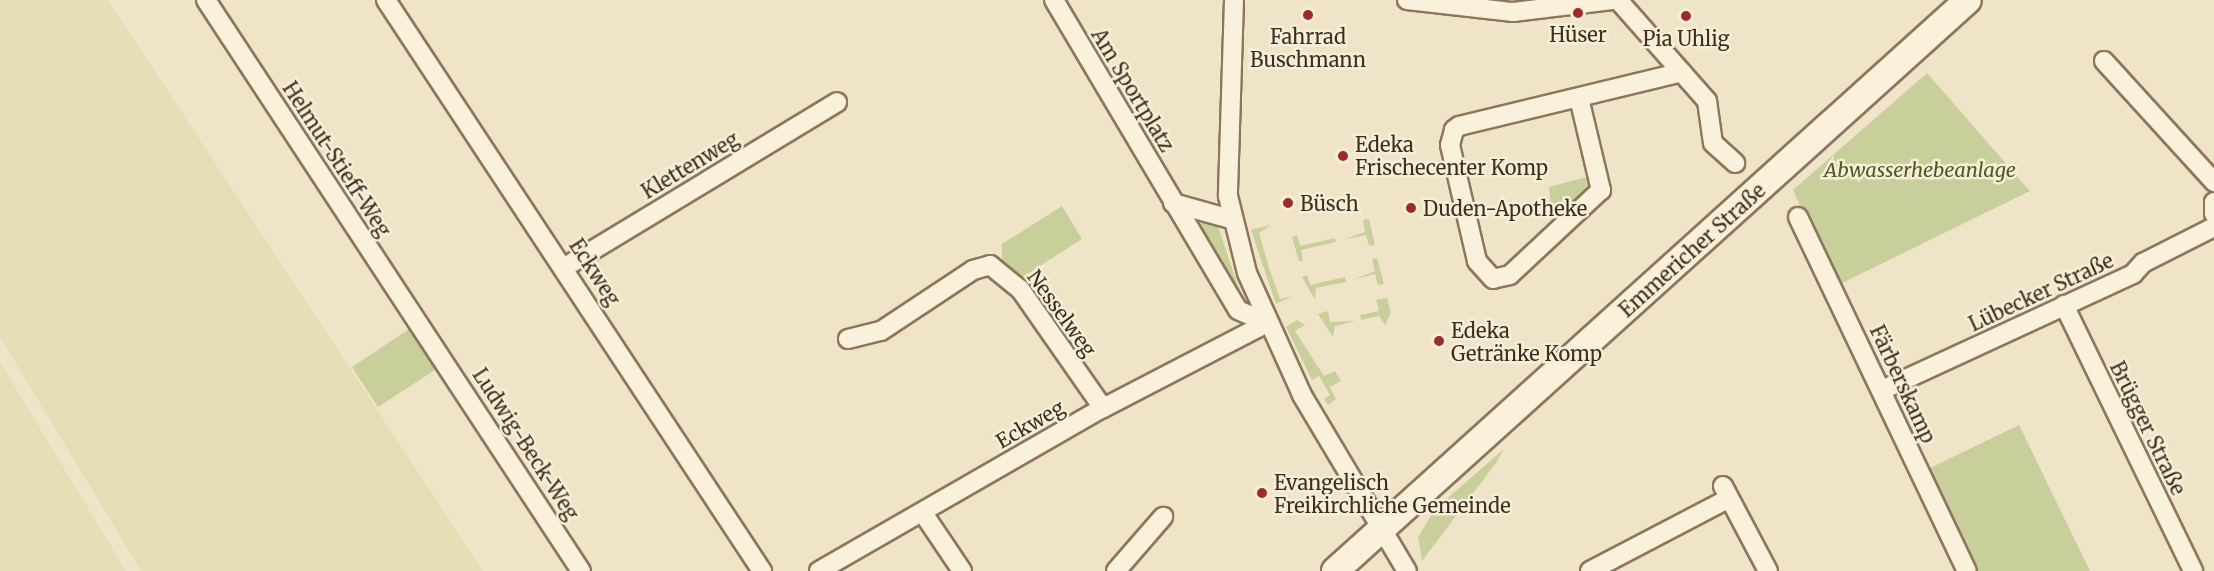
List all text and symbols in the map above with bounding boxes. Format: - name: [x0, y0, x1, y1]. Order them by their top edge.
- marker: Hüser: [1571, 6, 1585, 20]
- marker: Fahrrad Buschmann: [1301, 8, 1315, 22]
- marker: Pia Uhlig: [1679, 9, 1693, 23]
- place label: Hüser: [1549, 22, 1607, 46]
- street label: Am Sportplatz: [1087, 24, 1179, 156]
- place label: Fahrrad Buschmann: [1250, 24, 1366, 71]
- place label: Pia Uhlig: [1642, 26, 1730, 50]
- street label: Helmut-Stieff-Weg: [278, 77, 396, 241]
- street label: Klettenweg: [637, 127, 743, 203]
- place label: Edeka Frischecenter Komp: [1355, 132, 1548, 179]
- marker: Edeka Frischecenter Komp: [1336, 149, 1350, 163]
- park label: Abwasserhebeanlage: [1824, 157, 2016, 181]
- street label: Emmericher Straße: [1614, 178, 1770, 322]
- place label: Büsch: [1300, 191, 1359, 215]
- marker: Büsch: [1281, 196, 1295, 210]
- place label: Duden-Apotheke: [1423, 196, 1587, 220]
- marker: Duden-Apotheke: [1404, 201, 1418, 215]
- street label: Eckweg: [565, 234, 625, 310]
- street label: Lübecker Straße: [1965, 248, 2117, 336]
- street label: Nesselweg: [1023, 265, 1101, 361]
- place label: Edeka Getränke Komp: [1451, 318, 1602, 365]
- street label: Färberskamp: [1865, 321, 1941, 447]
- marker: Edeka Getränke Komp: [1432, 334, 1446, 348]
- street label: Brügger Straße: [2105, 357, 2191, 499]
- street label: Ludwig-Beck-Weg: [468, 364, 584, 524]
- street label: Eckweg: [992, 395, 1068, 453]
- place label: Evangelisch Freikirchliche Gemeinde: [1274, 470, 1511, 517]
- marker: Evangelisch Freikirchliche Gemeinde: [1255, 486, 1269, 500]

